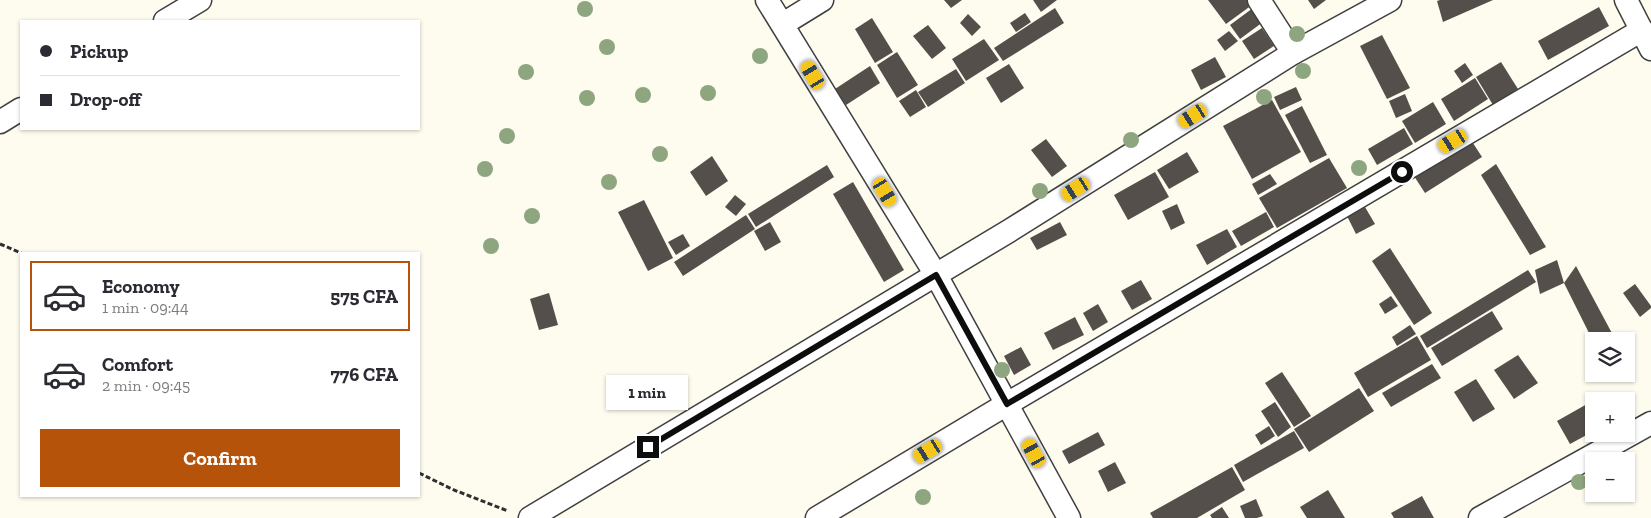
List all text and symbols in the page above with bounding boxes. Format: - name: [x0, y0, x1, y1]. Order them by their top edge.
- text: Pickup: [70, 40, 128, 63]
- car: [798, 58, 827, 92]
- text: Drop-off: [70, 88, 141, 111]
- car: [1176, 102, 1209, 130]
- car: [1436, 127, 1469, 155]
- route start: [1391, 161, 1413, 183]
- car: [870, 175, 899, 209]
- car: [1059, 175, 1092, 203]
- icon: car: [42, 274, 87, 319]
- text: Economy: [102, 275, 180, 298]
- text: 575 CFA: [330, 285, 398, 308]
- text: 1 min · 09:44: [102, 298, 189, 317]
- map controls: [1585, 332, 1635, 502]
- button: layers: [1585, 332, 1635, 382]
- icon: car: [42, 352, 87, 397]
- text: Comfort: [102, 353, 173, 376]
- text: 776 CFA: [330, 363, 398, 386]
- callout: 1 min: [607, 374, 689, 410]
- text: 2 min · 09:45: [102, 376, 190, 395]
- text: 1 min: [628, 383, 666, 402]
- button: +: [1585, 392, 1635, 442]
- button: Confirm: [40, 429, 400, 487]
- route end: [637, 436, 659, 458]
- car: [1020, 436, 1047, 470]
- car: [911, 437, 944, 465]
- button: −: [1585, 452, 1635, 502]

